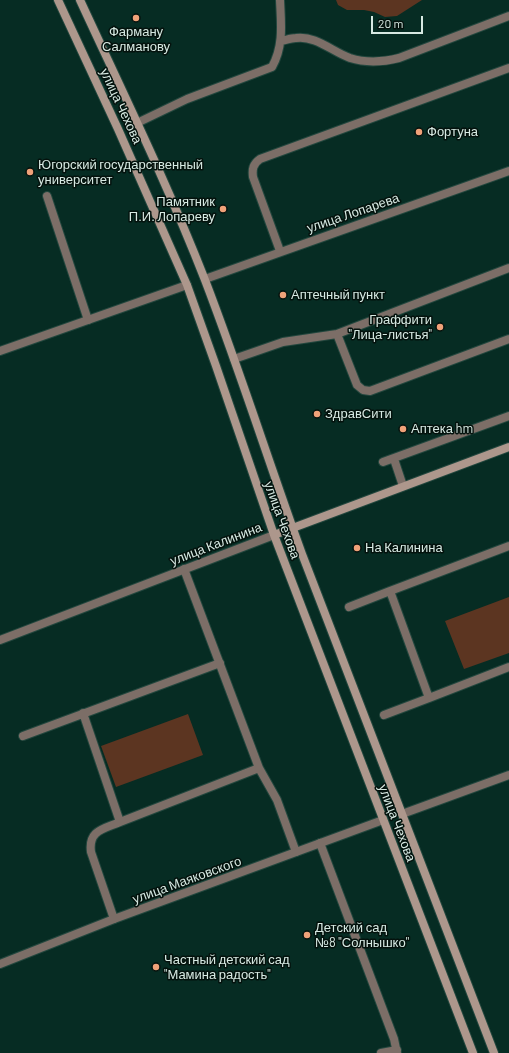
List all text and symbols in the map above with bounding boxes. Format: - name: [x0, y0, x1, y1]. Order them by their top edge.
- scale bar: [373, 8, 425, 34]
- marker: Фарману Салманову: [131, 13, 141, 23]
- text: 20 m: [378, 16, 404, 30]
- place label: Фарману Салманову: [102, 24, 170, 55]
- street label: улица Чехова: [97, 66, 145, 146]
- place label: Фортуна: [427, 124, 478, 140]
- marker: Фортуна: [414, 127, 424, 137]
- place label: Югорский государственный университет: [38, 157, 203, 188]
- marker: Югорский государственный университет: [25, 167, 35, 177]
- street label: улица Лопарева: [305, 190, 401, 236]
- place label: Памятник П.И. Лопареву: [129, 194, 215, 225]
- marker: Памятник П.И. Лопареву: [218, 204, 228, 214]
- place label: Аптечный пункт: [291, 287, 385, 303]
- marker: Аптечный пункт: [278, 290, 288, 300]
- place label: Граффити "Лица-листья": [348, 312, 432, 343]
- marker: Граффити "Лица-листья": [435, 322, 445, 332]
- place label: ЗдравСити: [325, 406, 392, 422]
- marker: ЗдравСити: [312, 409, 322, 419]
- place label: Аптека hm: [411, 421, 473, 437]
- marker: Аптека hm: [398, 424, 408, 434]
- street label: улица Чехова: [261, 479, 303, 561]
- street label: улица Калинина: [168, 519, 264, 569]
- place label: На Калинина: [365, 540, 443, 556]
- marker: На Калинина: [352, 543, 362, 553]
- street label: улица Чехова: [375, 782, 419, 864]
- street label: улица Маяковского: [130, 853, 244, 907]
- place label: Детский сад №8 "Солнышко": [315, 920, 409, 951]
- marker: Детский сад №8 "Солнышко": [302, 930, 312, 940]
- place label: Частный детский сад "Мамина радость": [164, 952, 290, 983]
- marker: Частный детский сад "Мамина радость": [151, 962, 161, 972]

